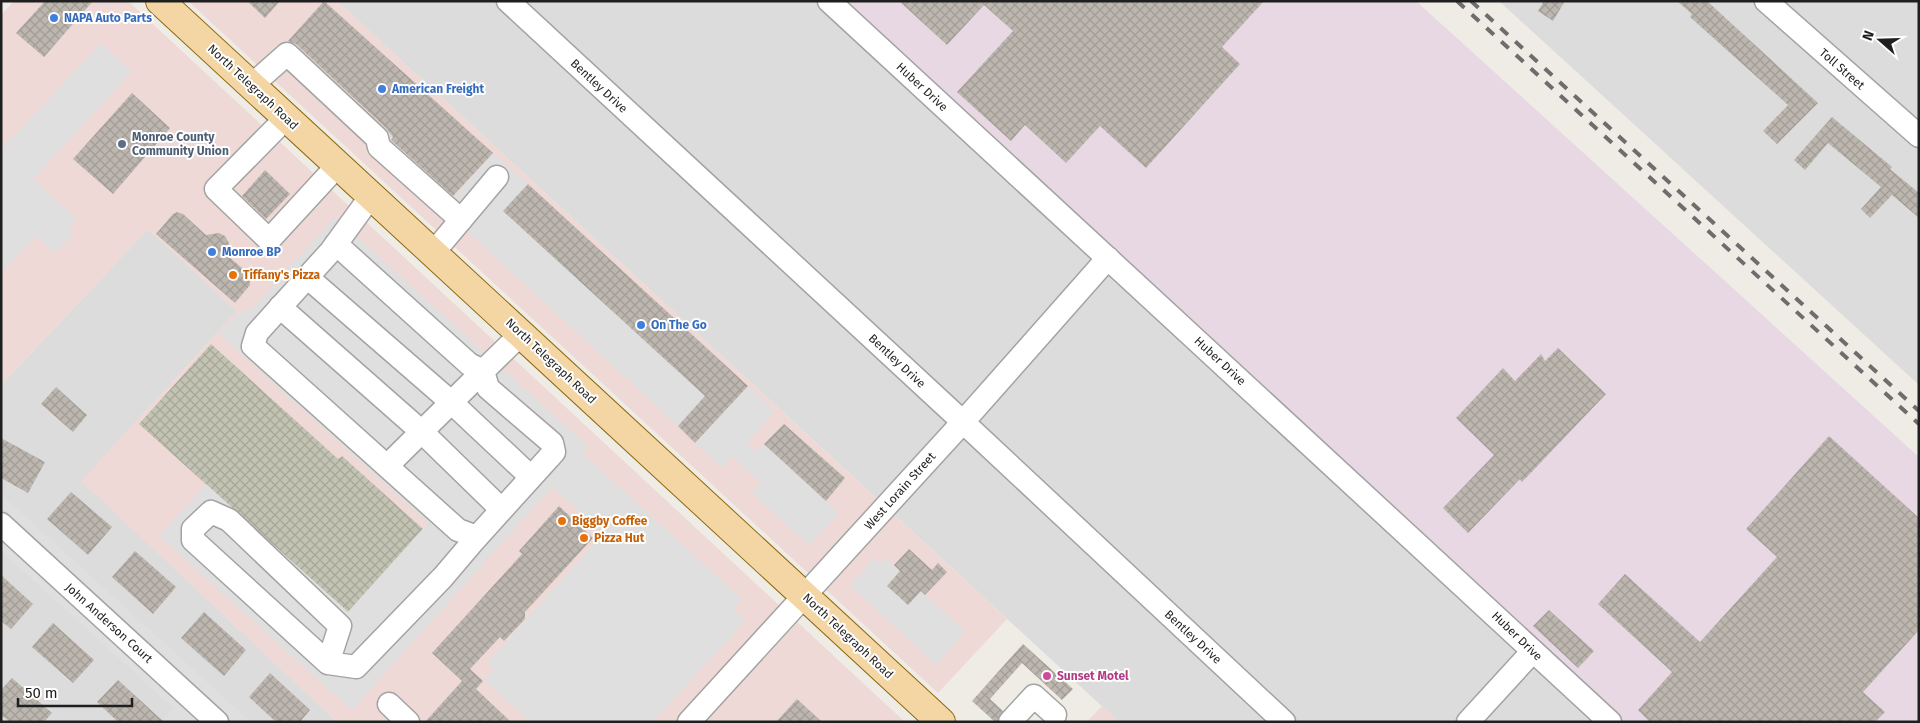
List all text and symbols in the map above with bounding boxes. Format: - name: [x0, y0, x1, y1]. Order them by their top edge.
- place label: NAPA Auto Parts: [64, 11, 152, 25]
- marker: NAPA Auto Parts: [48, 12, 60, 24]
- north arrow: [1855, 15, 1905, 65]
- text: N: [1859, 28, 1878, 43]
- street label: North Telegraph Road: [205, 41, 301, 133]
- street label: Toll Street: [1817, 46, 1868, 93]
- street label: Bentley Drive: [568, 56, 630, 116]
- street label: Huber Drive: [894, 60, 950, 114]
- place label: American Freight: [391, 82, 484, 96]
- marker: American Freight: [376, 83, 388, 95]
- place label: Monroe County Community Union: [132, 130, 229, 158]
- marker: Monroe County Community Union: [116, 138, 128, 150]
- place label: Monroe BP: [222, 245, 281, 259]
- marker: Monroe BP: [206, 246, 218, 258]
- place label: Tiffany's Pizza: [243, 268, 321, 282]
- marker: Tiffany's Pizza: [227, 269, 239, 281]
- street label: North Telegraph Road: [503, 315, 599, 407]
- place label: On The Go: [651, 318, 707, 332]
- marker: On The Go: [635, 319, 647, 331]
- street label: Bentley Drive: [866, 331, 928, 391]
- street label: Huber Drive: [1192, 334, 1248, 388]
- street label: West Lorain Street: [862, 449, 939, 532]
- place label: Biggby Coffee: [572, 514, 648, 528]
- marker: Biggby Coffee: [556, 515, 568, 527]
- place label: Pizza Hut: [594, 531, 645, 545]
- marker: Pizza Hut: [578, 532, 590, 544]
- street label: John Anderson Court: [63, 580, 156, 666]
- street label: North Telegraph Road: [800, 590, 896, 682]
- street label: Bentley Drive: [1162, 607, 1224, 667]
- street label: Huber Drive: [1489, 608, 1545, 664]
- place label: Sunset Motel: [1057, 669, 1129, 683]
- marker: Sunset Motel: [1041, 670, 1053, 682]
- scale bar: [18, 676, 131, 708]
- text: 50 m: [25, 684, 58, 702]

